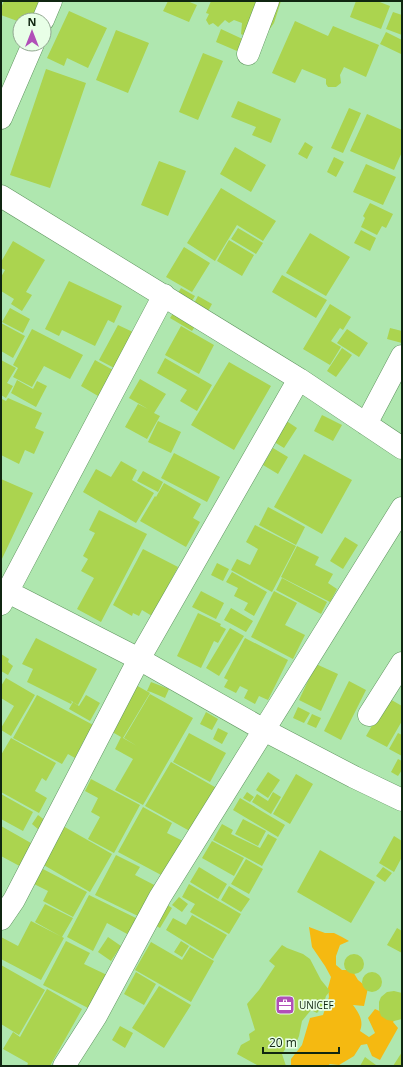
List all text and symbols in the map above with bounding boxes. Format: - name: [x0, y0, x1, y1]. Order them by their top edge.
- north arrow: [12, 12, 52, 52]
- text: N: [28, 14, 36, 29]
- office icon: UNICEF: [274, 994, 296, 1016]
- place label: UNICEF: [299, 998, 334, 1012]
- scale bar: [263, 1029, 339, 1055]
- text: 20 m: [269, 1034, 297, 1051]

